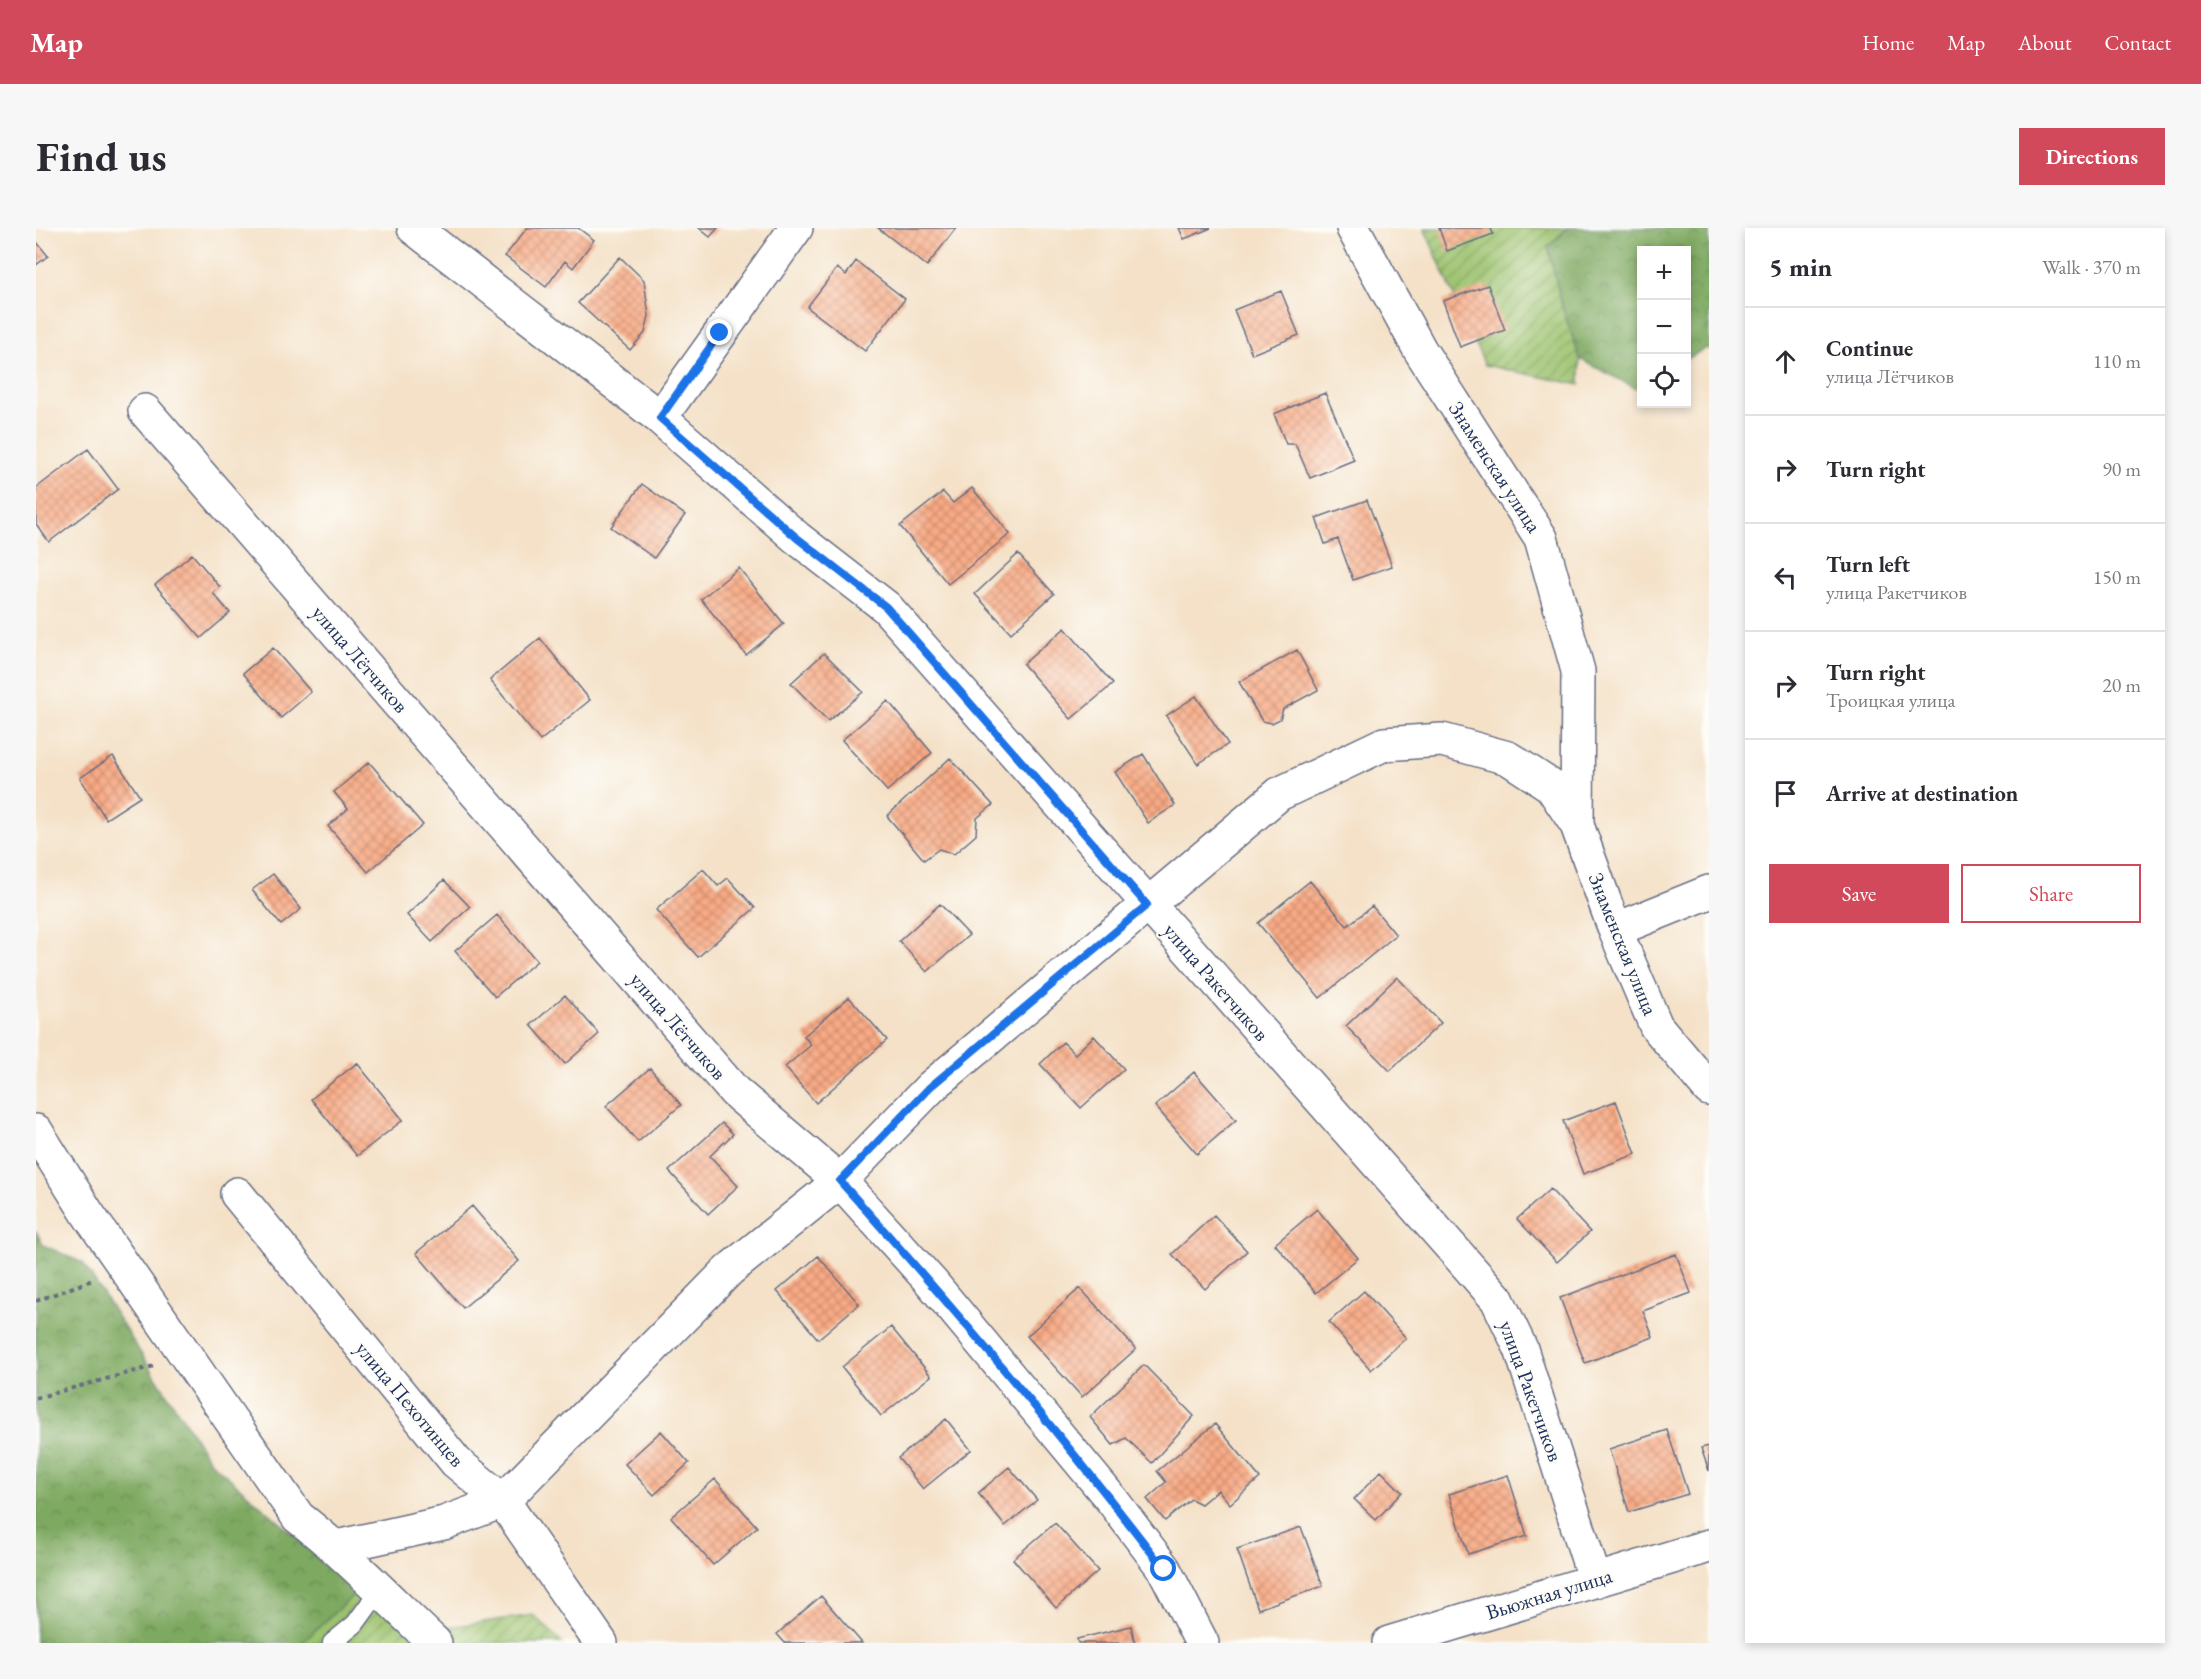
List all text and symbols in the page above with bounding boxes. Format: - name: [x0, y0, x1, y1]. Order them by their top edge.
- text: Map: [30, 24, 83, 60]
- text: Home: [1862, 29, 1914, 56]
- text: Map: [1947, 29, 1985, 56]
- text: About: [2018, 29, 2071, 56]
- text: Contact: [2104, 29, 2171, 56]
- button: Directions: [2019, 128, 2165, 185]
- text: Find us: [36, 129, 167, 184]
- map controls: [1637, 246, 1691, 408]
- button: +: [1637, 246, 1691, 300]
- text: 5 min: [1769, 250, 1832, 284]
- text: Walk · 370 m: [2042, 254, 2141, 280]
- button: −: [1637, 300, 1691, 354]
- route end: [706, 319, 732, 345]
- text: Continue: [1826, 334, 1913, 363]
- icon: ahead: [1769, 345, 1802, 378]
- text: 110 m: [2093, 348, 2141, 374]
- button: locate: [1637, 354, 1691, 408]
- text: улица Лётчиков: [1826, 363, 1954, 389]
- street label: Знаменская улица: [1443, 396, 1548, 538]
- icon: right: [1769, 453, 1802, 486]
- text: Turn right: [1826, 455, 1925, 484]
- text: 90 m: [2102, 456, 2141, 482]
- text: Turn left: [1826, 550, 1910, 579]
- icon: left: [1769, 561, 1802, 594]
- text: 150 m: [2093, 564, 2141, 590]
- text: улица Ракетчиков: [1826, 579, 1967, 605]
- street label: улица Лётчиков: [306, 599, 415, 718]
- text: Turn right: [1826, 658, 1925, 687]
- icon: right: [1769, 669, 1802, 702]
- text: 20 m: [2102, 672, 2141, 698]
- text: Троицкая улица: [1826, 687, 1955, 713]
- icon: arrive: [1769, 777, 1802, 810]
- text: Arrive at destination: [1826, 779, 2018, 808]
- button: Save: [1769, 864, 1949, 923]
- button: Share: [1961, 864, 2141, 923]
- street label: Знаменская улица: [1583, 869, 1665, 1020]
- street label: улица Ракетчиков: [1158, 917, 1275, 1046]
- street label: улица Лётчиков: [624, 966, 733, 1085]
- street label: улица Ракетчиков: [1493, 1317, 1569, 1465]
- street label: улица Пехотинцев: [350, 1335, 471, 1472]
- route start: [1150, 1555, 1176, 1581]
- street label: Вьюжная улица: [1483, 1561, 1616, 1626]

